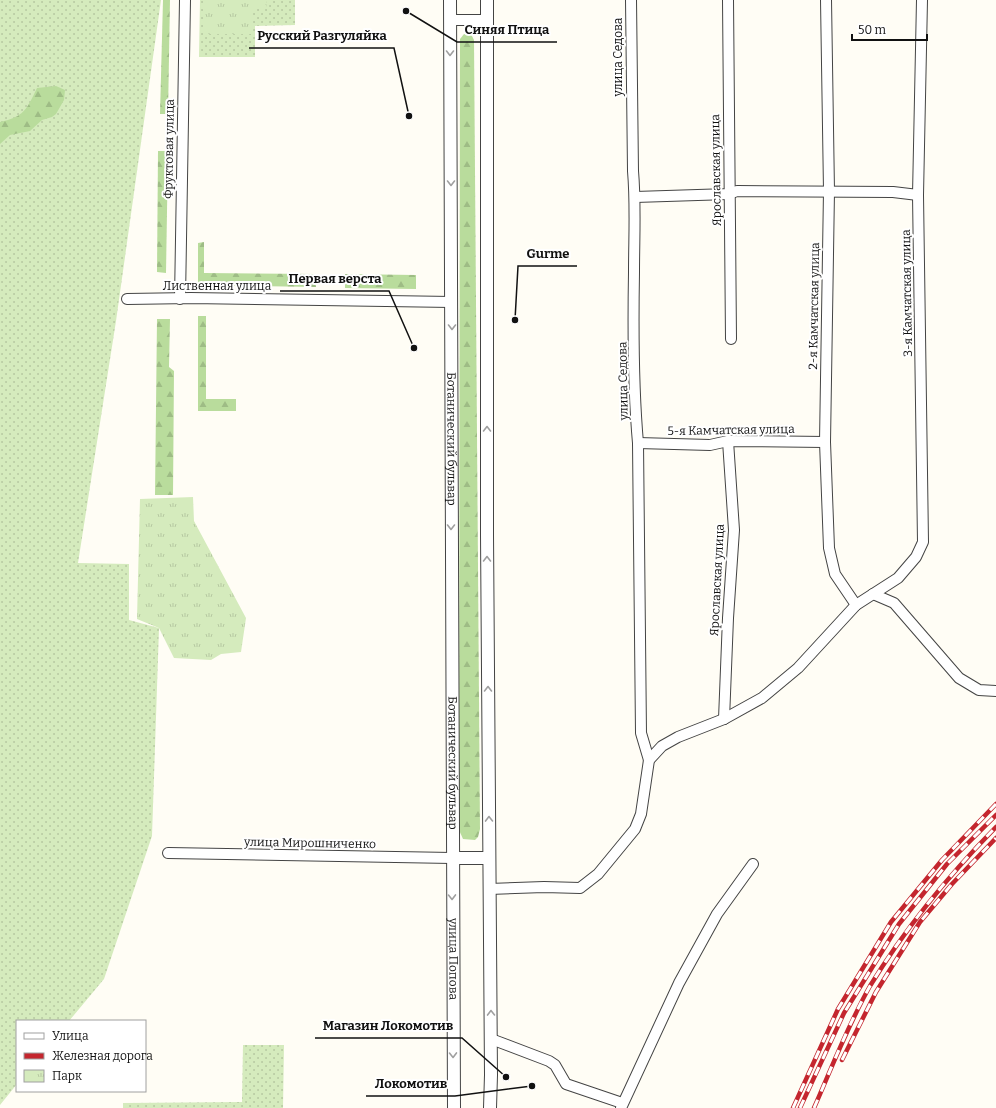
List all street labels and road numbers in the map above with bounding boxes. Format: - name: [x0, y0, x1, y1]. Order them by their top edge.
- street label: улица Седова: [611, 17, 625, 97]
- street label: Фруктовая улица: [161, 98, 177, 199]
- street label: Ярославская улица: [708, 113, 724, 226]
- street label: 3-я Камчатская улица: [899, 229, 915, 357]
- street label: 2-я Камчатская улица: [806, 242, 822, 370]
- street label: Лиственная улица: [163, 279, 272, 293]
- street label: улица Седова: [615, 341, 631, 422]
- street label: Ботанический бульвар: [444, 372, 459, 506]
- street label: 5-я Камчатская улица: [667, 422, 795, 438]
- street label: Ярославская улица: [707, 523, 727, 636]
- street label: Ботанический бульвар: [446, 696, 460, 830]
- street label: улица Мирошниченко: [243, 835, 376, 851]
- street label: улица Попова: [446, 917, 461, 1000]

